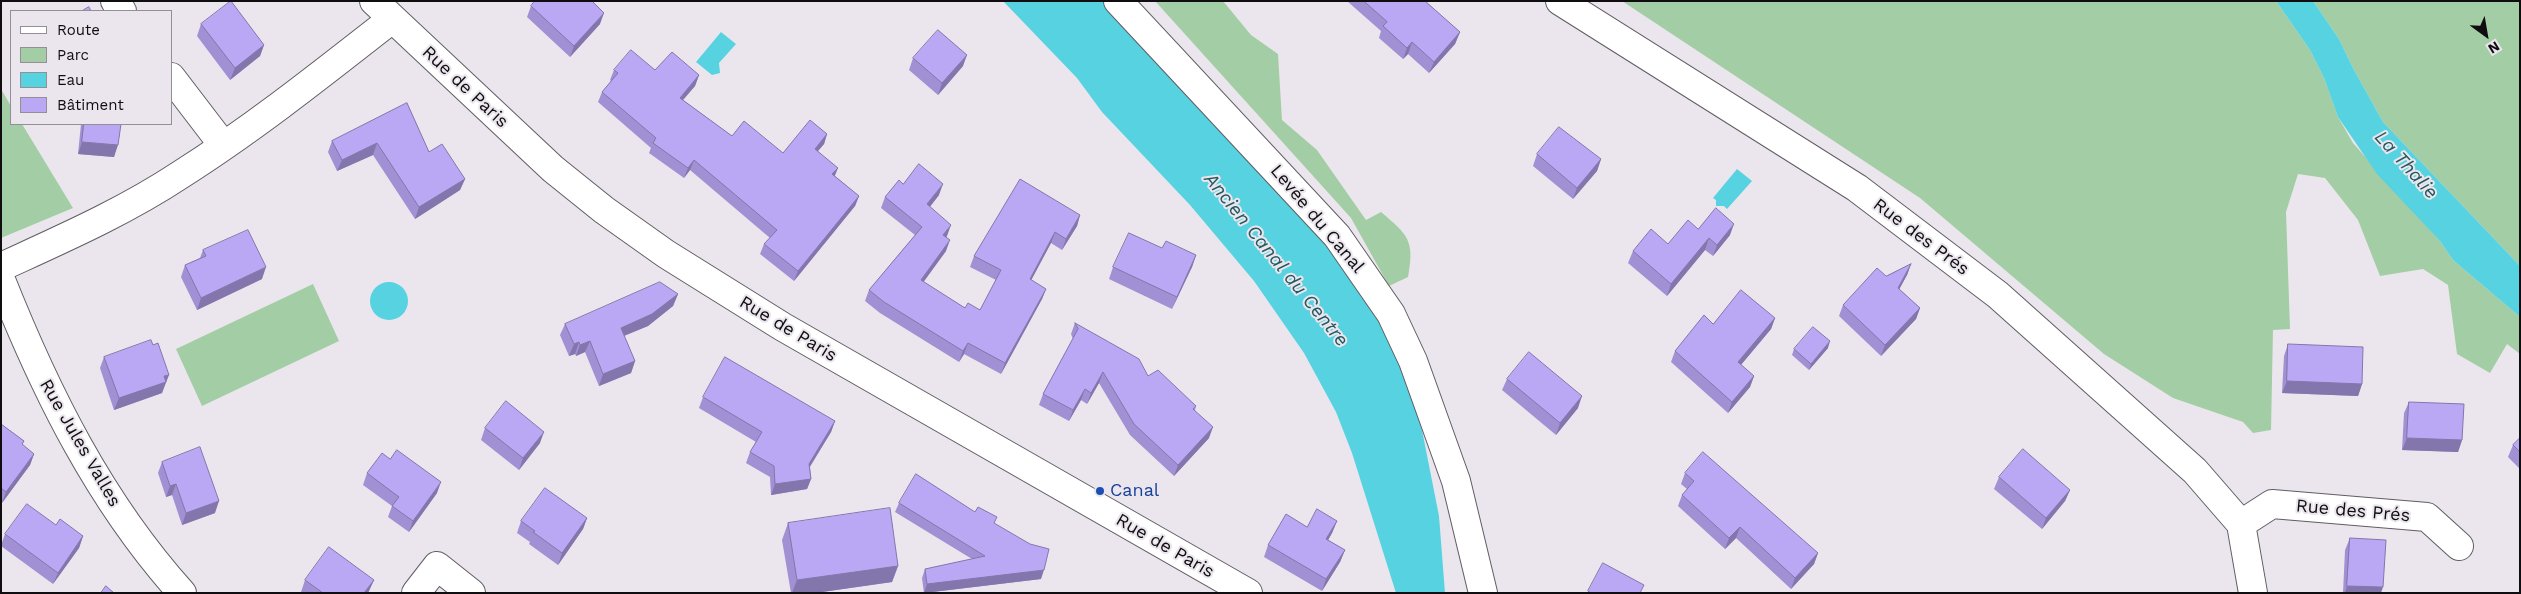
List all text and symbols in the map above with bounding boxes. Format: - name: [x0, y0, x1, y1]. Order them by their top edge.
- legend: [10, 10, 172, 125]
- north arrow: [2461, 10, 2511, 60]
- text: Route: [57, 21, 100, 39]
- text: N: [2485, 38, 2503, 57]
- street label: Rue de Paris: [417, 42, 513, 132]
- text: Parc: [57, 46, 89, 64]
- text: Eau: [57, 71, 84, 89]
- text: Bâtiment: [57, 96, 124, 114]
- water label: La Thalie: [2369, 126, 2443, 204]
- street label: Levée du Canal: [1265, 160, 1369, 278]
- water label: Ancien Canal du Centre: [1199, 169, 1353, 351]
- street label: Rue des Prés: [1869, 194, 1973, 280]
- street label: Rue de Paris: [735, 291, 841, 367]
- street label: Rue Jules Valles: [35, 375, 125, 511]
- place label: Canal: [1110, 480, 1159, 502]
- marker: Canal: [1094, 485, 1106, 497]
- street label: Rue des Prés: [2295, 495, 2411, 527]
- street label: Rue de Paris: [1112, 509, 1218, 583]

